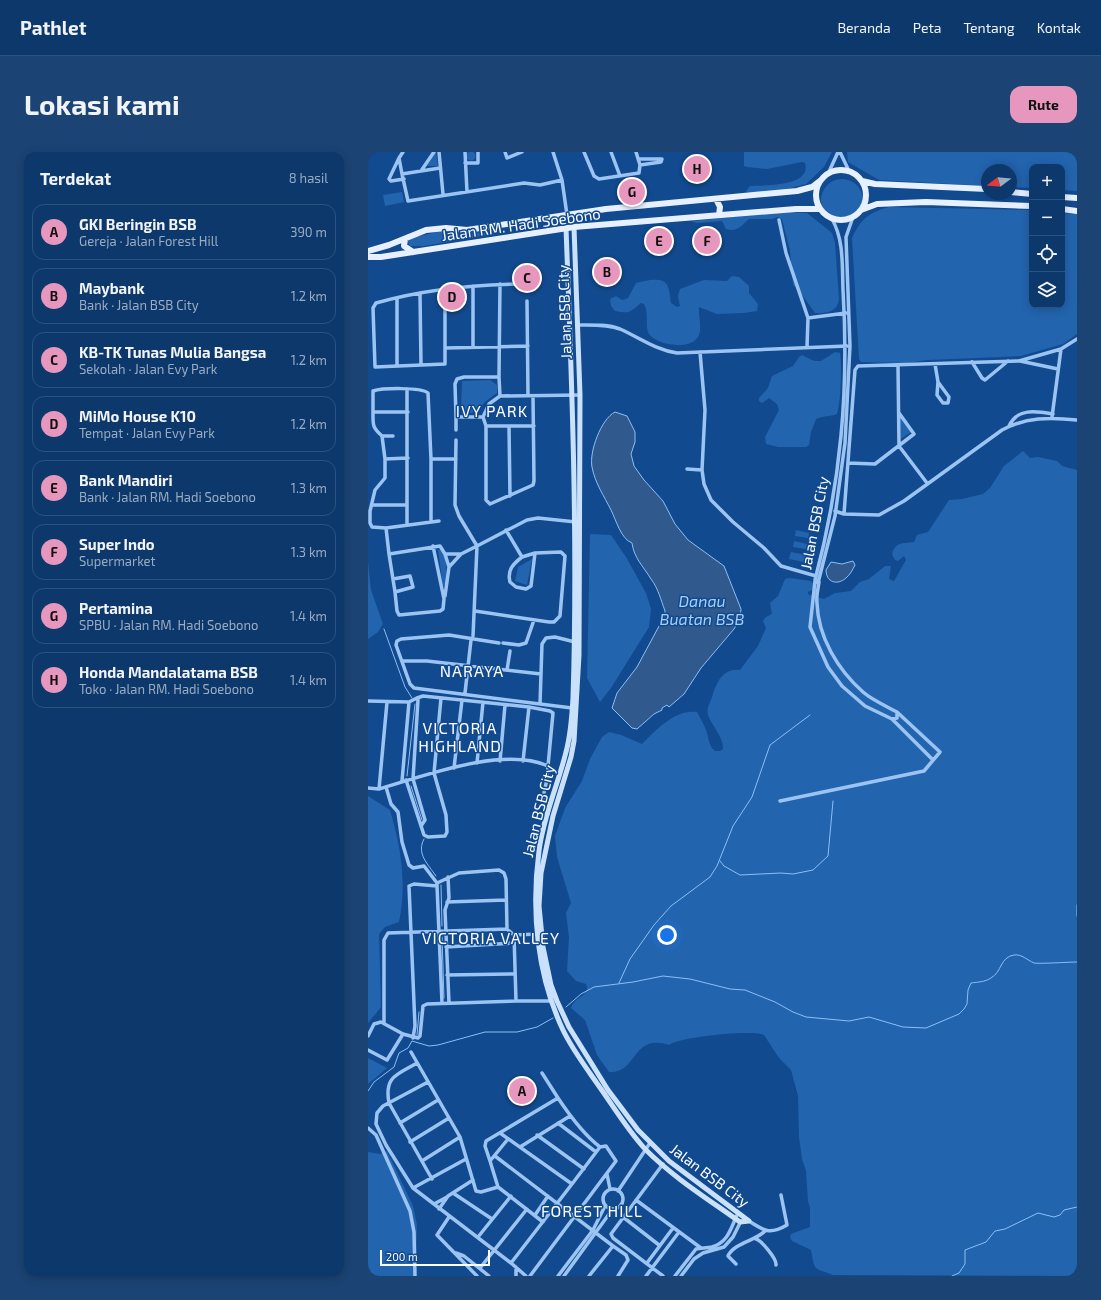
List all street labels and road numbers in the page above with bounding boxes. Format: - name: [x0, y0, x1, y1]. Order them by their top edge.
- street label: Jalan RM. Hadi Soebono: [440, 204, 602, 244]
- street label: Jalan BSB City: [553, 264, 575, 359]
- street label: Jalan BSB City: [796, 475, 832, 571]
- street label: Jalan BSB City: [518, 763, 558, 859]
- street label: Jalan BSB City: [667, 1139, 753, 1211]

